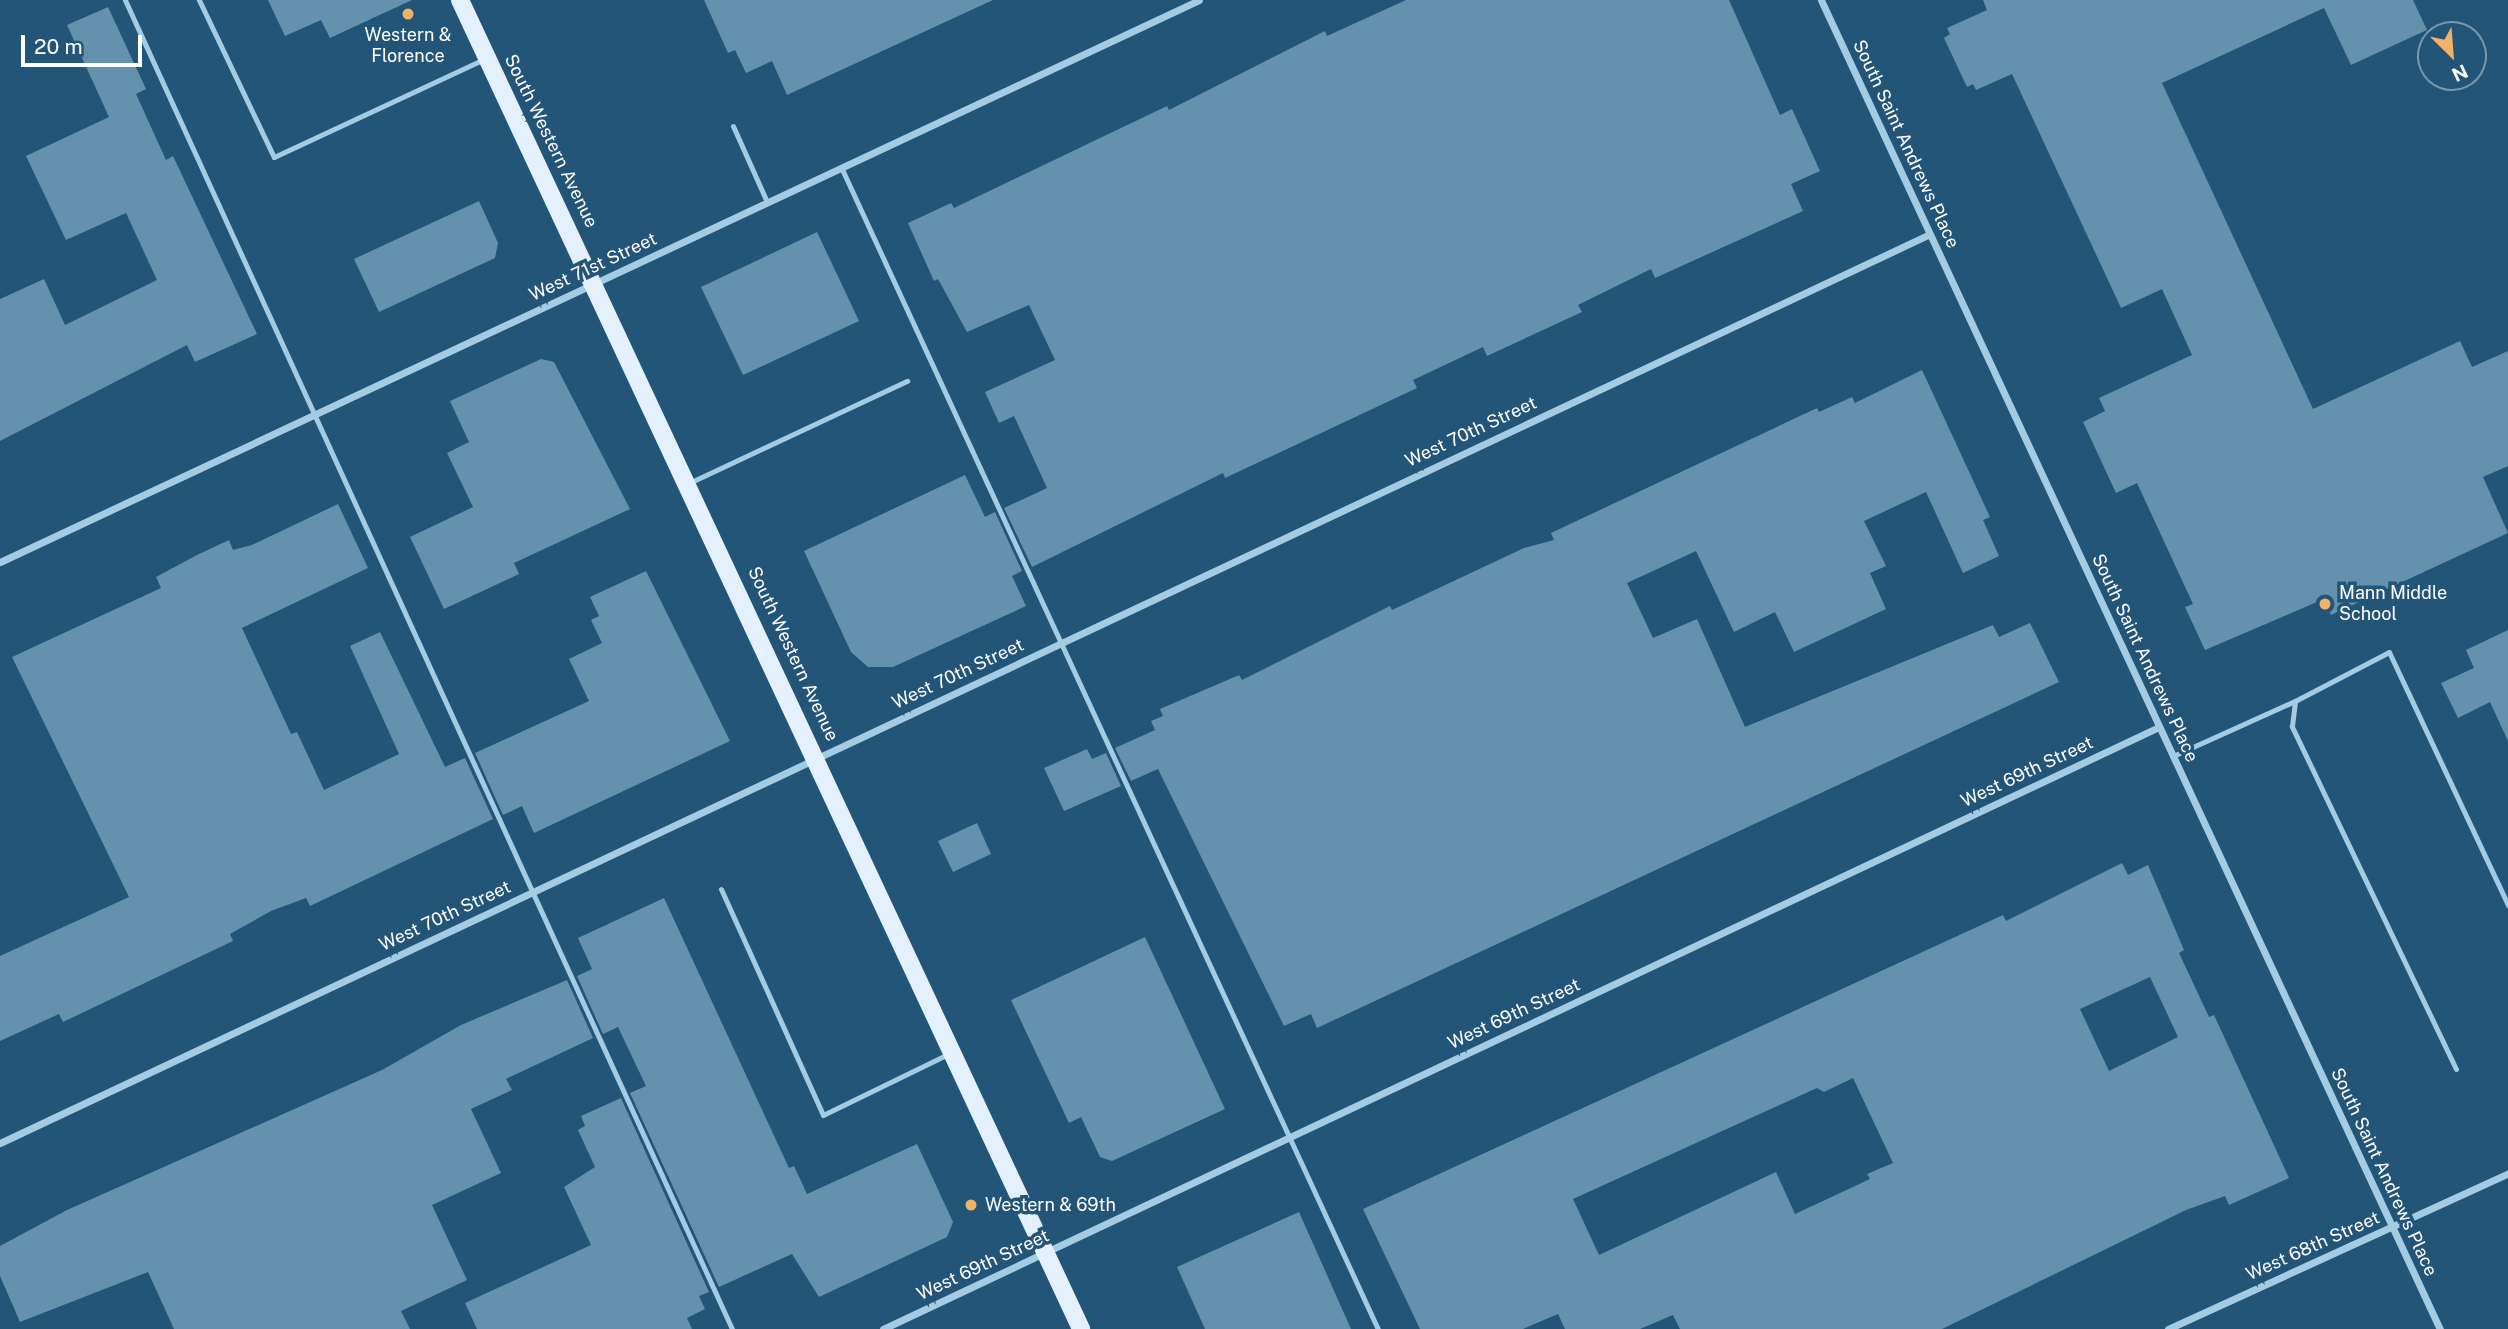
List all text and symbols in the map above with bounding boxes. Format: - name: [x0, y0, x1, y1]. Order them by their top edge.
- marker: Western & Florence: [400, 6, 416, 22]
- scale bar: [24, 21, 145, 65]
- north arrow: [2417, 21, 2487, 91]
- place label: Western & Florence: [365, 25, 451, 68]
- text: 20 m: [34, 34, 83, 59]
- street label: South Saint Andrews Place: [1848, 36, 1964, 252]
- street label: South Western Avenue: [500, 51, 602, 231]
- text: N: [2449, 60, 2471, 86]
- street label: West 71st Street: [526, 228, 660, 306]
- street label: West 70th Street: [1402, 392, 1540, 472]
- street label: South Saint Andrews Place: [2087, 550, 2203, 766]
- street label: South Western Avenue: [743, 563, 843, 745]
- place label: Mann Middle School: [2339, 583, 2447, 626]
- marker: Mann Middle School: [2317, 596, 2333, 612]
- street label: West 70th Street: [889, 634, 1027, 714]
- street label: West 69th Street: [1957, 732, 2097, 812]
- street label: West 70th Street: [376, 876, 514, 956]
- street label: West 69th Street: [1444, 974, 1584, 1054]
- street label: South Saint Andrews Place: [2326, 1064, 2442, 1280]
- place label: Western & 69th: [985, 1194, 1116, 1216]
- marker: Western & 69th: [963, 1197, 979, 1213]
- street label: West 68th Street: [2243, 1207, 2383, 1285]
- street label: West 69th Street: [913, 1225, 1053, 1305]

